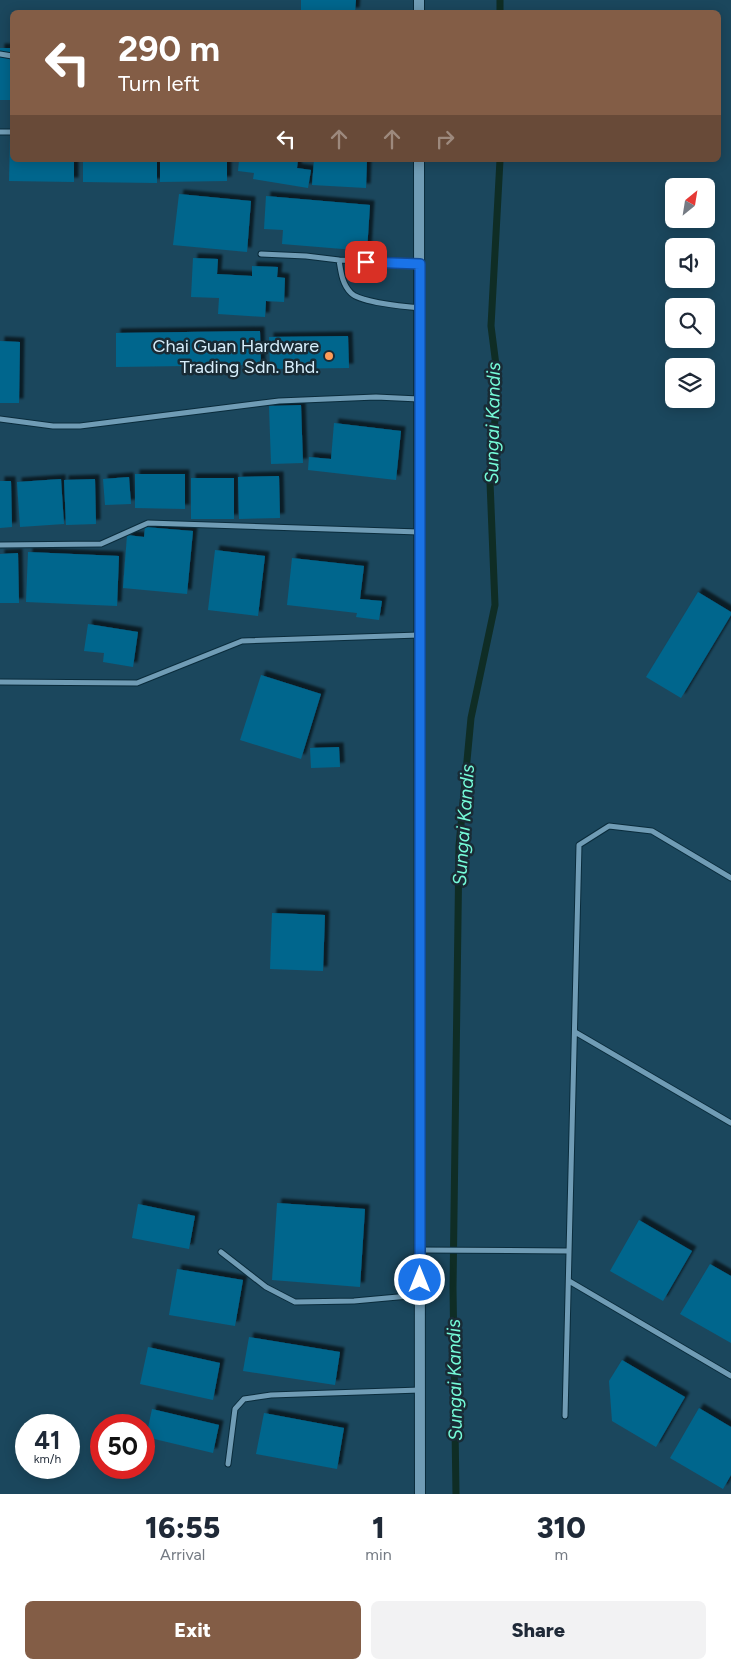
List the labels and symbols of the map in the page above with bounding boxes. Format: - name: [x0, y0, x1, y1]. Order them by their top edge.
- north arrow: [665, 178, 715, 228]
- pin: [345, 241, 387, 283]
- place label: Chai Guan Hardware Trading Sdn. Bhd.: [152, 335, 319, 378]
- marker: Chai Guan Hardware Trading Sdn. Bhd.: [323, 350, 335, 362]
- water label: Sungai Kandis: [480, 362, 505, 484]
- water label: Sungai Kandis: [448, 763, 479, 887]
- position arrow: [393, 1253, 445, 1305]
- water label: Sungai Kandis: [442, 1319, 467, 1441]
- speed limit sign: 50: [90, 1414, 155, 1479]

